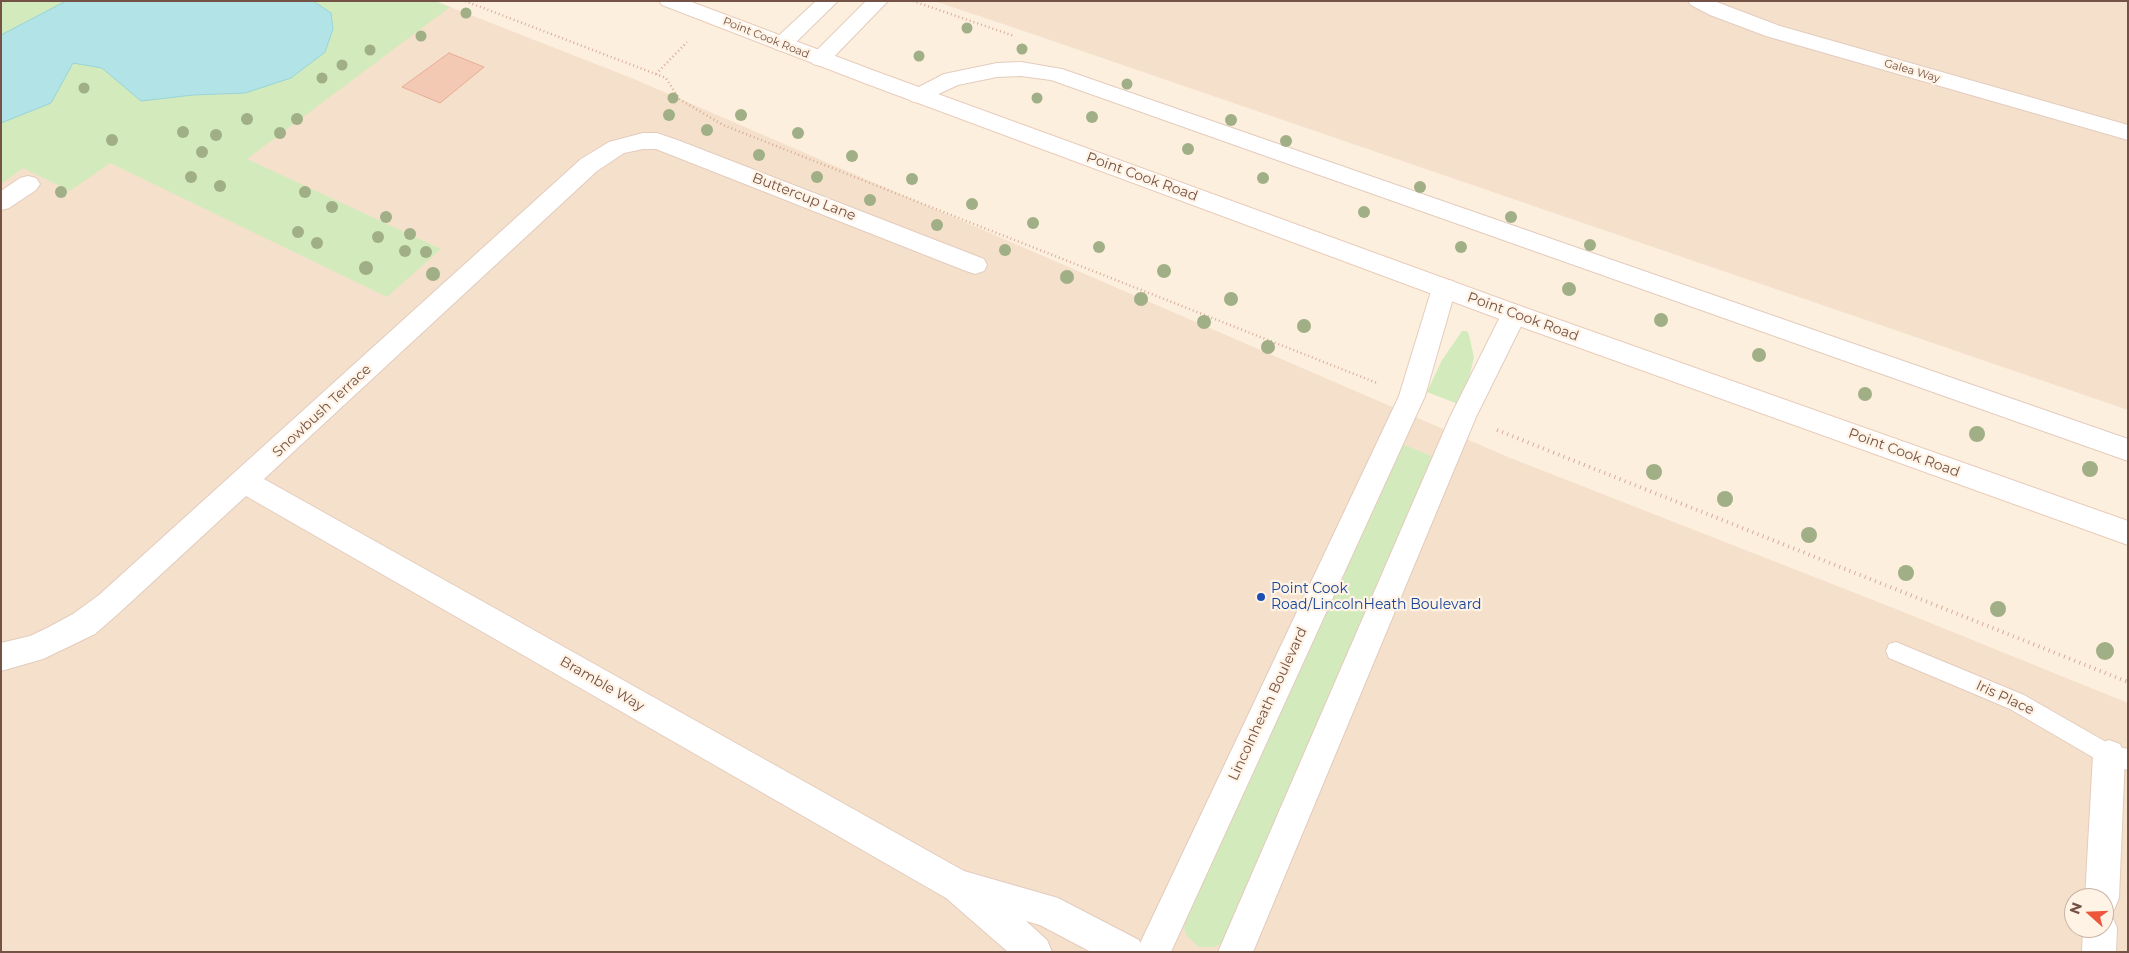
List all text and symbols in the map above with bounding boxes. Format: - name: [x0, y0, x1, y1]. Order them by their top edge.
- street label: Point Cook Road: [721, 15, 811, 61]
- street label: Galea Way: [1882, 57, 1942, 85]
- street label: Point Cook Road: [1084, 149, 1200, 205]
- street label: Buttercup Lane: [750, 170, 858, 224]
- street label: Point Cook Road: [1465, 289, 1581, 345]
- street label: Snowbush Terrace: [269, 361, 375, 461]
- street label: Point Cook Road: [1846, 425, 1962, 481]
- place label: Point Cook Road/LincolnHeath Boulevard: [1271, 581, 1482, 614]
- marker: Point Cook Road/LincolnHeath Boulevard: [1255, 591, 1267, 603]
- street label: Lincolnheath Boulevard: [1225, 625, 1311, 783]
- street label: Bramble Way: [557, 653, 647, 715]
- street label: Iris Place: [1973, 677, 2037, 719]
- north arrow: [2064, 888, 2114, 938]
- text: N: [2065, 900, 2086, 917]

